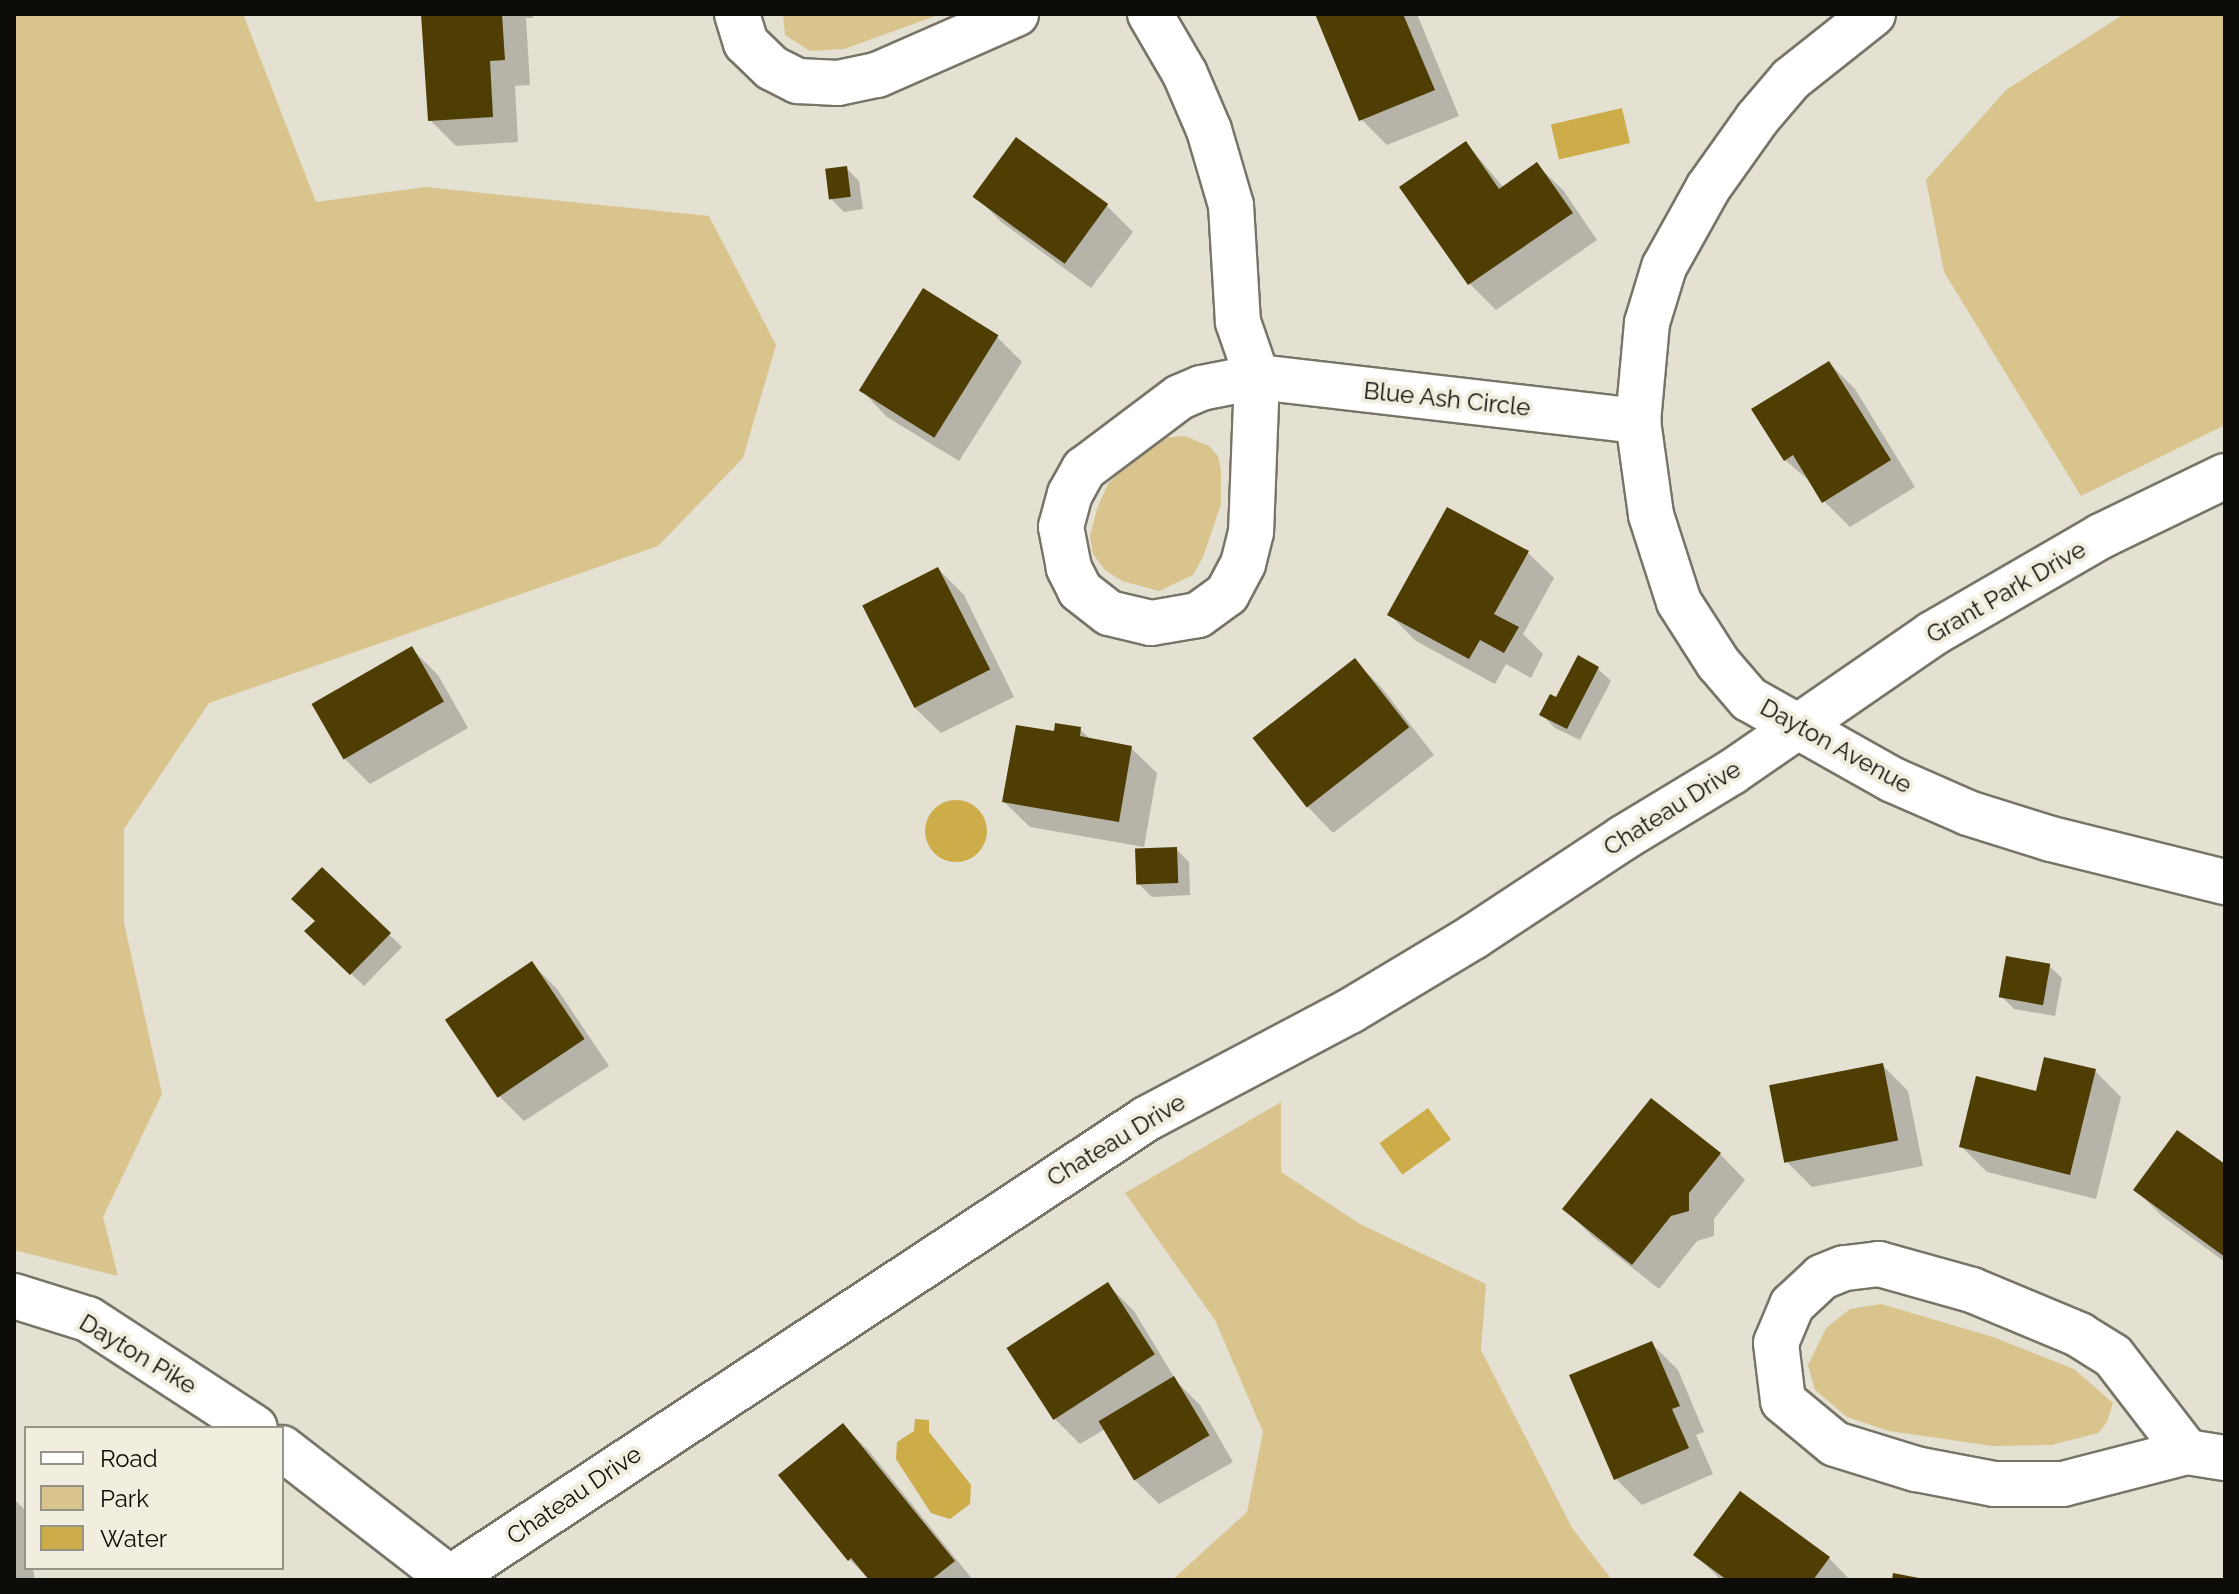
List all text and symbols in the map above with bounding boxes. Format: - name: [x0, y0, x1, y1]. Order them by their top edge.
- street label: Blue Ash Circle: [1362, 376, 1532, 422]
- street label: Grant Park Drive: [1921, 535, 2091, 649]
- street label: Dayton Avenue: [1755, 692, 1917, 800]
- street label: Chateau Drive: [1598, 754, 1746, 862]
- street label: Chateau Drive: [1042, 1087, 1190, 1193]
- street label: Dayton Pike: [74, 1308, 202, 1400]
- legend: [24, 1426, 284, 1570]
- street label: Chateau Drive: [501, 1439, 647, 1551]
- text: Road: [100, 1444, 158, 1473]
- text: Park: [100, 1484, 149, 1513]
- text: Water: [100, 1524, 167, 1553]

